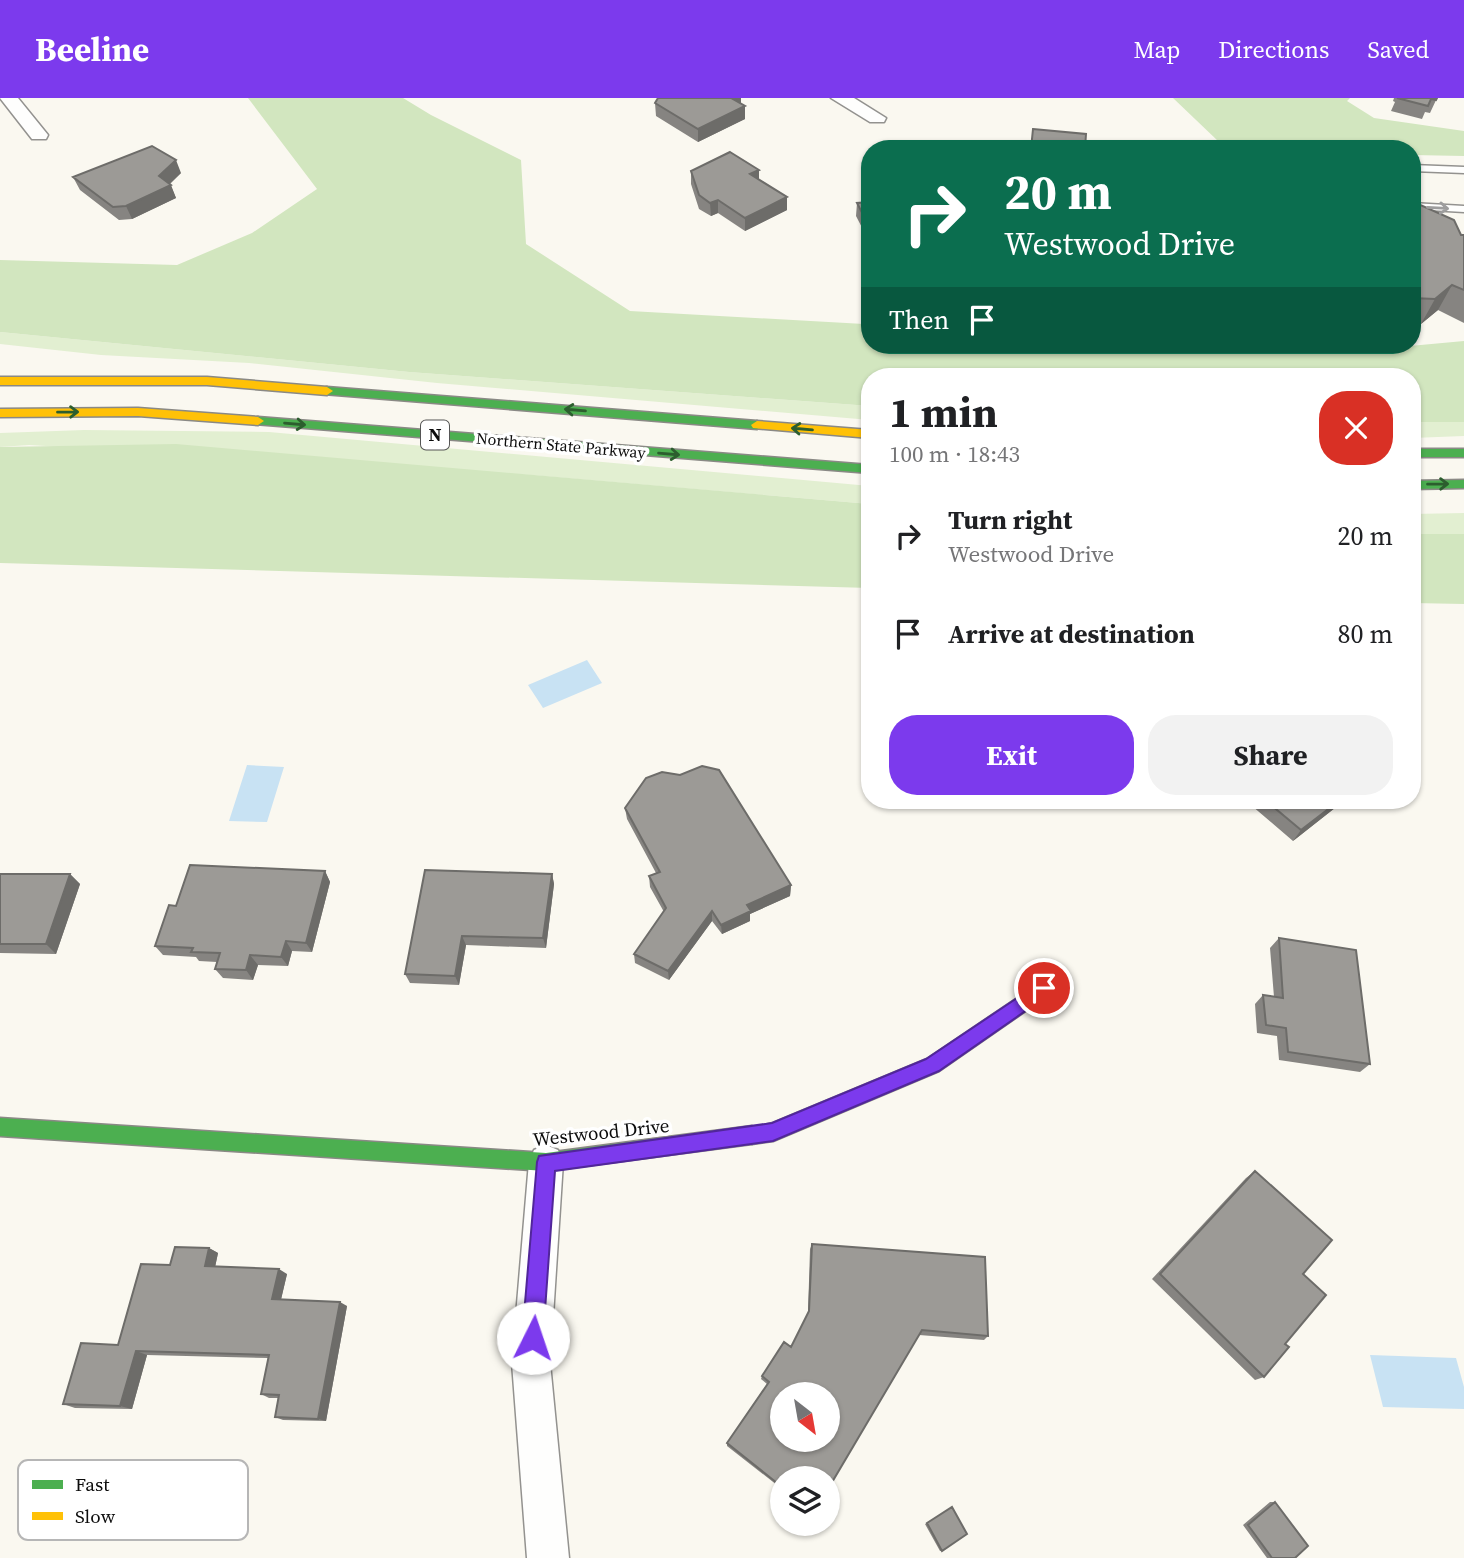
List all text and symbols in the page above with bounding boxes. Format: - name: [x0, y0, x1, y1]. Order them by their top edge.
- text: Beeline: [35, 27, 149, 72]
- text: Map: [1133, 33, 1180, 66]
- text: Directions: [1218, 33, 1329, 66]
- text: Saved: [1367, 33, 1429, 66]
- text: 20 m: [1004, 158, 1112, 225]
- icon: right: [889, 168, 980, 259]
- one-way arrow: [1426, 201, 1449, 214]
- text: Westwood Drive: [1004, 222, 1235, 266]
- icon: arrive: [963, 301, 1001, 339]
- text: Then: [889, 302, 949, 338]
- text: 1 min: [889, 383, 998, 441]
- button: close: [1319, 391, 1393, 465]
- one-way arrow: [564, 404, 587, 417]
- one-way arrow: [56, 406, 79, 419]
- one-way arrow: [283, 418, 306, 431]
- road number: N: [421, 421, 449, 450]
- one-way arrow: [791, 422, 814, 435]
- street label: Northern State Parkway: [475, 427, 647, 463]
- text: 100 m · 18:43: [889, 438, 1020, 470]
- one-way arrow: [657, 448, 679, 461]
- one-way arrow: [1426, 478, 1449, 491]
- text: Turn right: [948, 502, 1072, 538]
- icon: right: [889, 517, 927, 555]
- text: 20 m: [1338, 518, 1393, 554]
- text: Westwood Drive: [948, 538, 1114, 570]
- icon: arrive: [889, 615, 927, 653]
- text: Arrive at destination: [948, 616, 1195, 652]
- text: 80 m: [1338, 616, 1393, 652]
- button: Exit: [889, 715, 1134, 795]
- button: Share: [1148, 715, 1393, 795]
- pin: [1014, 958, 1074, 1018]
- icon: arrive: [1025, 969, 1063, 1007]
- street label: Westwood Drive: [531, 1112, 671, 1152]
- position arrow: [496, 1301, 570, 1375]
- north arrow: [770, 1382, 840, 1452]
- map controls: [770, 1382, 840, 1536]
- legend: [18, 1460, 248, 1540]
- button: layers: [770, 1466, 840, 1536]
- text: Fast: [75, 1471, 110, 1497]
- text: Slow: [75, 1503, 116, 1529]

